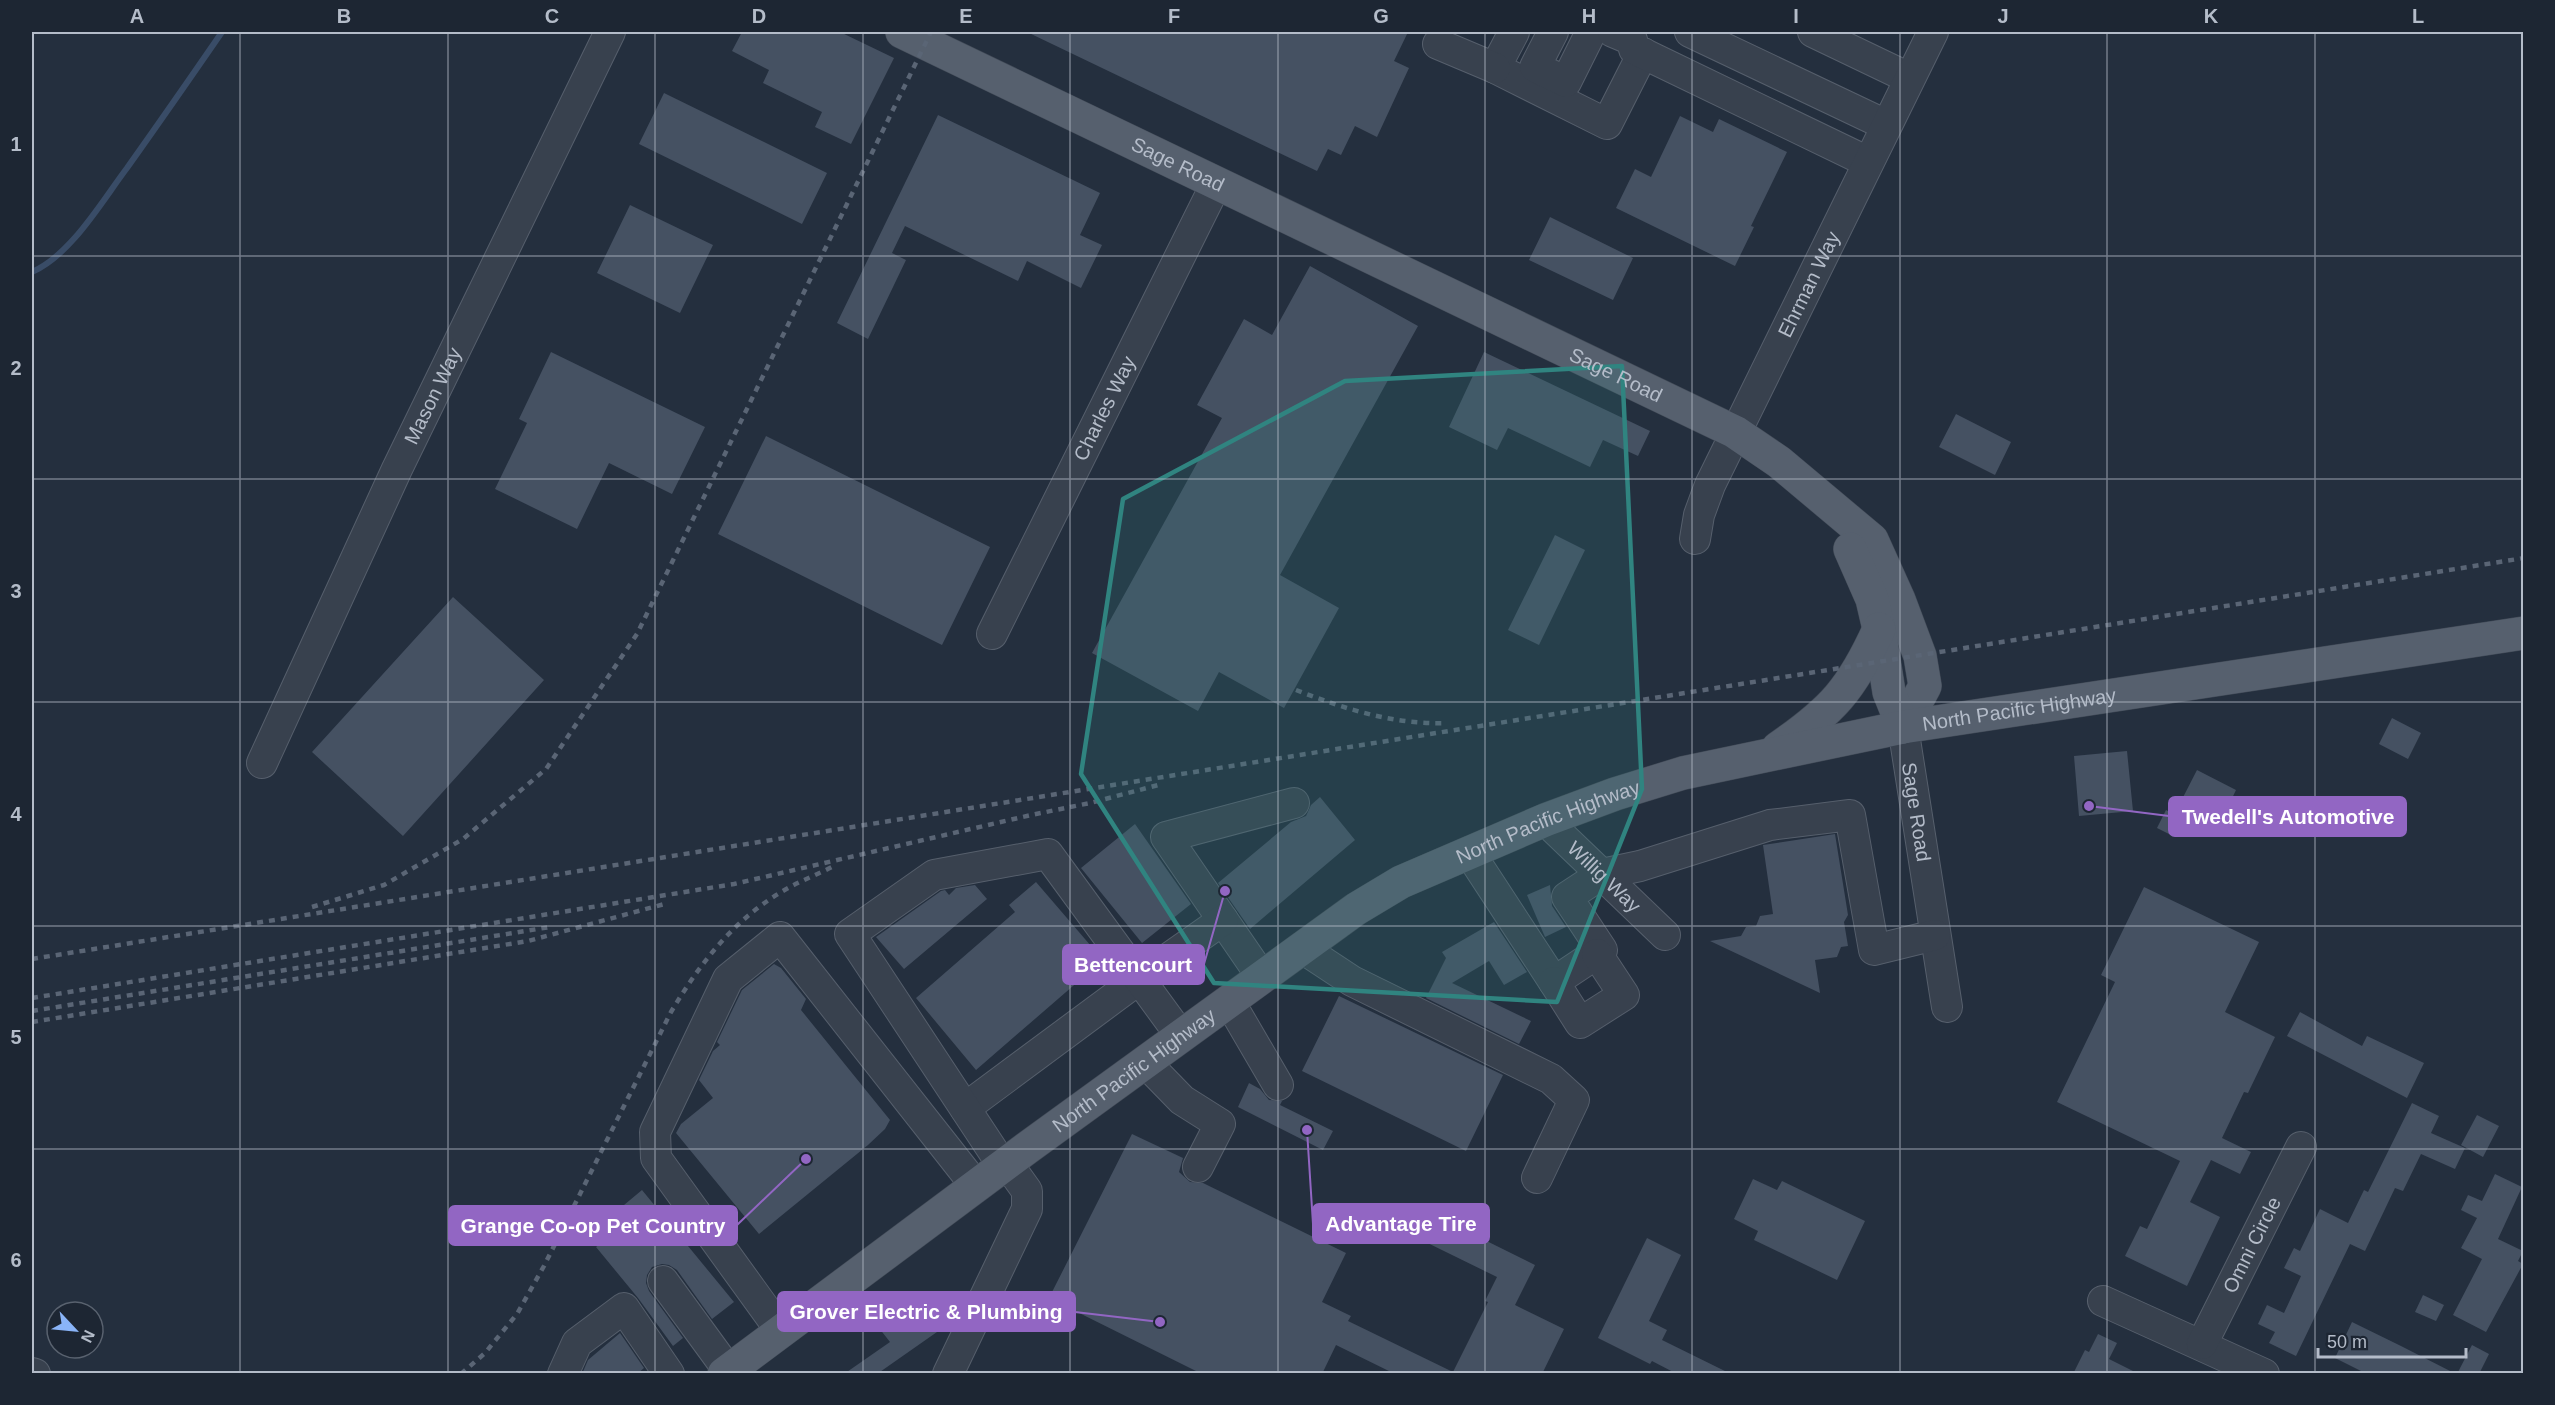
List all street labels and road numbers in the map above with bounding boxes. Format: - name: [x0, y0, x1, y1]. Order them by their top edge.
- street label: Sage Road: [1128, 133, 1228, 196]
- street label: Ehrman Way: [1774, 228, 1844, 341]
- street label: Sage Road: [1566, 343, 1666, 406]
- street label: Mason Way: [400, 344, 466, 448]
- street label: Charles Way: [1069, 353, 1139, 464]
- street label: North Pacific Highway: [1921, 684, 2118, 735]
- street label: Sage Road: [1898, 761, 1935, 863]
- street label: North Pacific Highway: [1453, 776, 1642, 868]
- street label: Willig Way: [1563, 837, 1645, 917]
- street label: North Pacific Highway: [1048, 1004, 1219, 1137]
- street label: Omni Circle: [2219, 1193, 2285, 1296]

